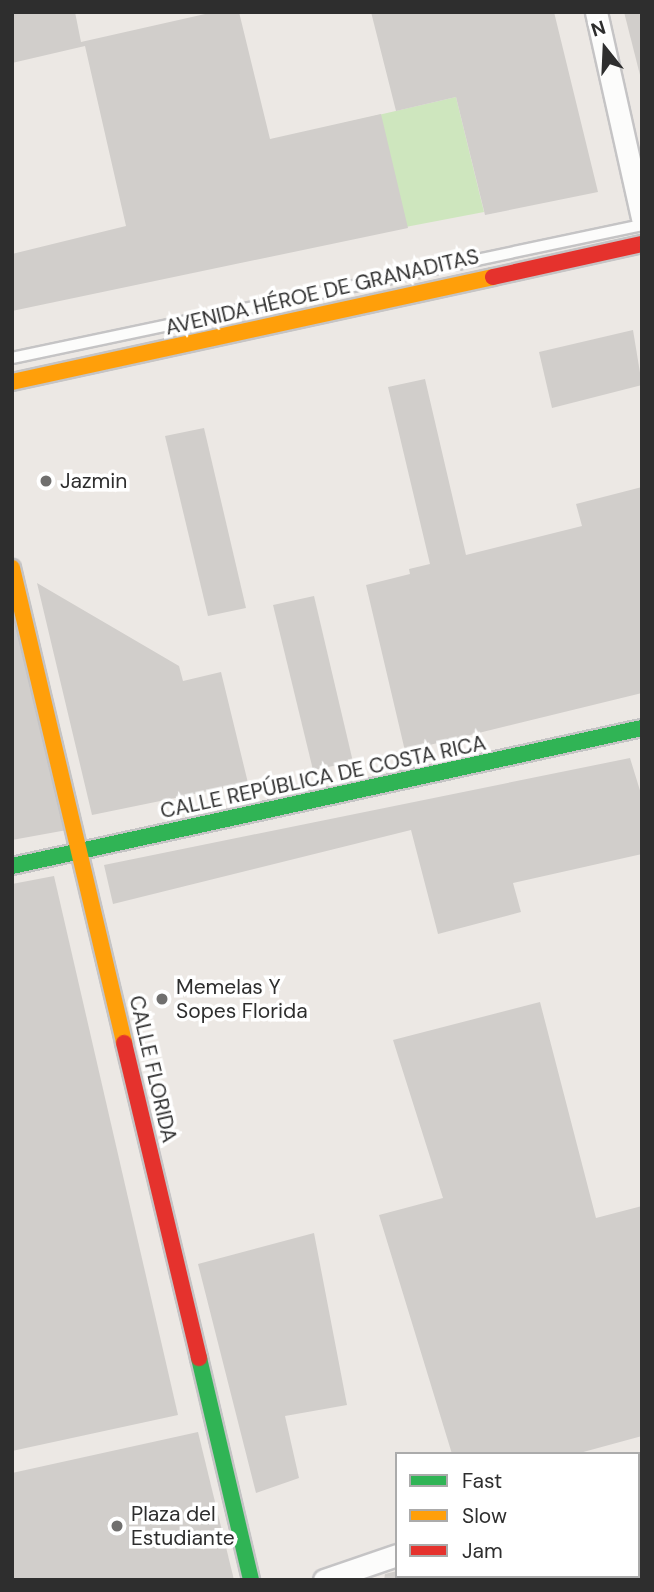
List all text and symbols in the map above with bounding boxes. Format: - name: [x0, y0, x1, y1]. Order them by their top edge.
- north arrow: [570, 14, 640, 84]
- text: N: [588, 15, 609, 43]
- street label: AVENIDA HÉROE DE GRANADITAS: [163, 244, 481, 340]
- place label: Jazmin: [60, 468, 127, 494]
- marker: Jazmin: [38, 473, 54, 489]
- street label: CALLE REPÚBLICA DE COSTA RICA: [158, 730, 488, 824]
- place label: Memelas Y Sopes Florida: [176, 974, 308, 1024]
- marker: Memelas Y Sopes Florida: [154, 991, 170, 1007]
- street label: CALLE FLORIDA: [124, 993, 182, 1145]
- legend: [395, 1452, 640, 1578]
- text: Fast: [462, 1467, 502, 1495]
- place label: Plaza del Estudiante: [131, 1501, 235, 1551]
- text: Slow: [462, 1502, 507, 1530]
- marker: Plaza del Estudiante: [109, 1518, 125, 1534]
- text: Jam: [462, 1537, 503, 1565]

